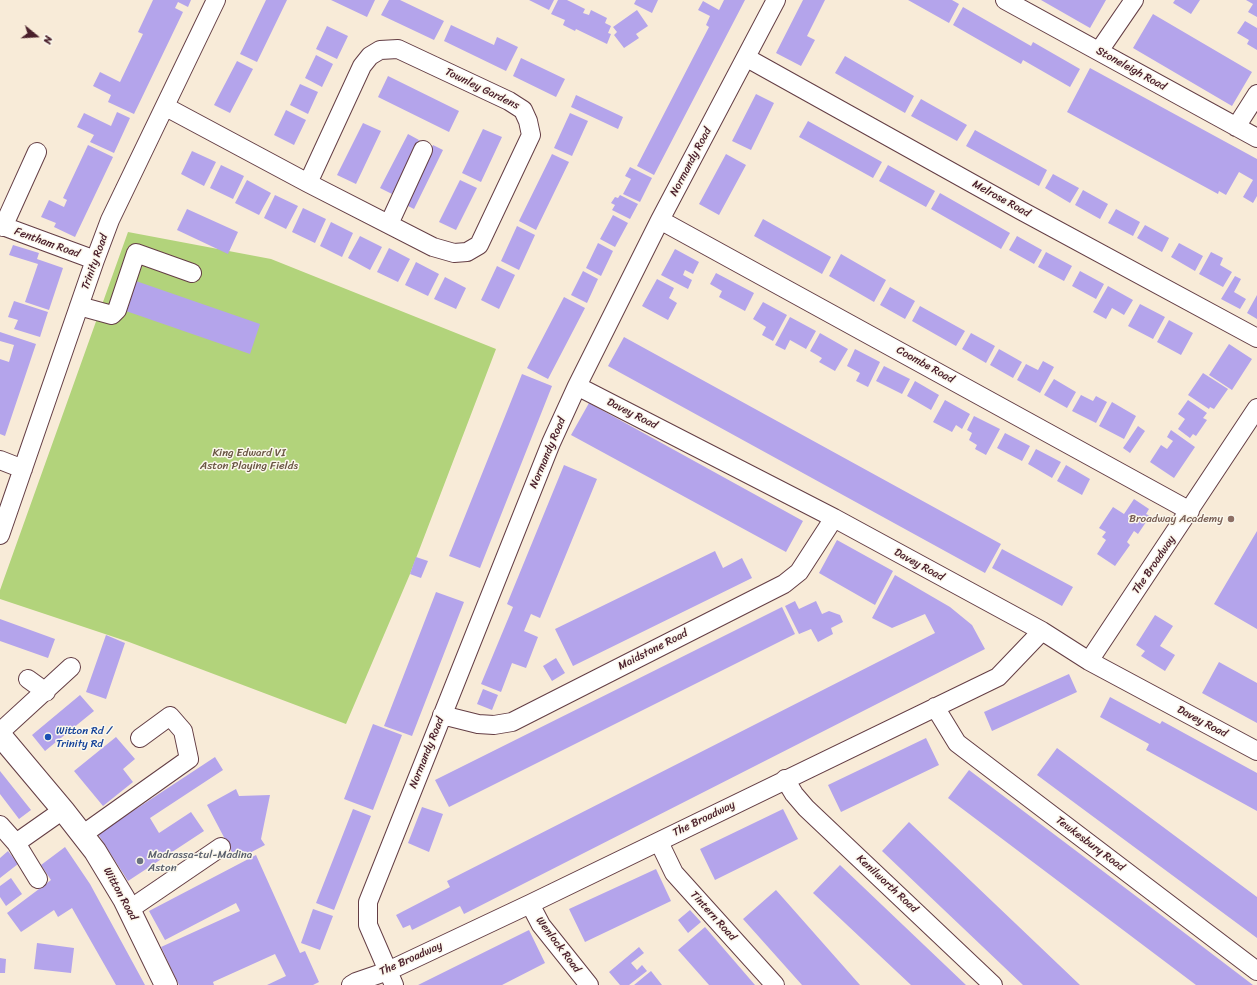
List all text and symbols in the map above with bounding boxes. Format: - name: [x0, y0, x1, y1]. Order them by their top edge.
- north arrow: [16, 16, 56, 56]
- text: N: [38, 33, 58, 46]
- street label: Stoneleigh Road: [1094, 44, 1168, 94]
- street label: Townley Gardens: [443, 65, 521, 113]
- street label: Normandy Road: [667, 126, 715, 198]
- street label: Melrose Road: [970, 178, 1032, 220]
- street label: Fentham Road: [13, 225, 81, 261]
- street label: Trinity Road: [79, 232, 111, 292]
- street label: Coombe Road: [894, 344, 956, 386]
- street label: Davey Road: [604, 396, 660, 432]
- street label: Normandy Road: [527, 416, 569, 490]
- park label: King Edward VI Aston Playing Fields: [200, 446, 298, 472]
- place label: Broadway Academy: [1129, 512, 1223, 526]
- marker: Broadway Academy: [1226, 514, 1236, 524]
- street label: The Broadway: [1130, 533, 1178, 597]
- street label: Davey Road: [892, 546, 946, 584]
- street label: Maidstone Road: [616, 627, 690, 673]
- street label: Davey Road: [1175, 703, 1229, 741]
- street label: Normandy Road: [407, 715, 447, 791]
- place label: Witton Rd / Trinity Rd: [56, 724, 112, 750]
- marker: Witton Rd / Trinity Rd: [43, 732, 53, 742]
- street label: The Broadway: [671, 798, 737, 840]
- street label: Tewkesbury Road: [1053, 814, 1127, 874]
- place label: Madrassa-tul-Madina Aston: [148, 848, 252, 874]
- street label: Kenilworth Road: [854, 852, 920, 916]
- marker: Madrassa-tul-Madina Aston: [135, 856, 145, 866]
- street label: Witton Road: [100, 865, 140, 923]
- street label: Tintern Road: [687, 888, 739, 944]
- street label: Wenlock Road: [533, 914, 583, 976]
- street label: The Broadway: [377, 939, 445, 979]

